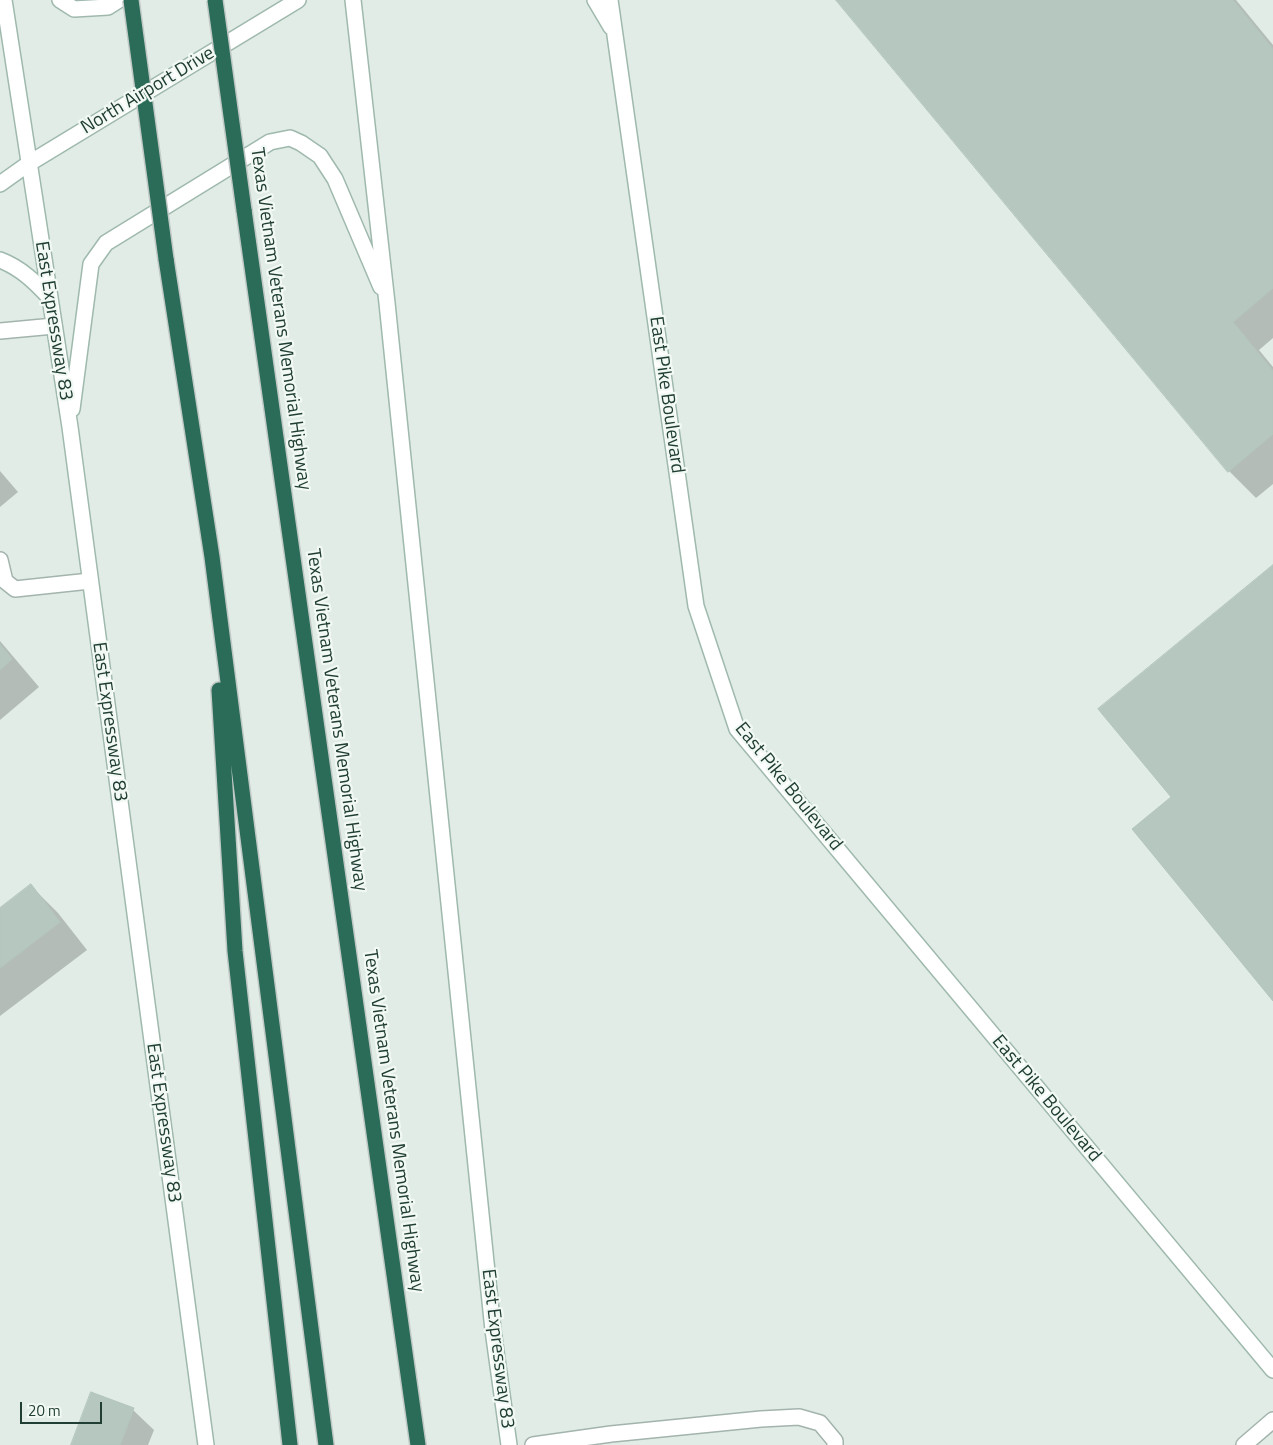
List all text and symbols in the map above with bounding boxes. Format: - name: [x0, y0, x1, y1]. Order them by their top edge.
- street label: North Airport Drive: [77, 42, 219, 140]
- street label: Texas Vietnam Veterans Memorial Highway: [245, 146, 315, 492]
- street label: East Expressway 83: [29, 240, 77, 402]
- street label: East Pike Boulevard: [644, 315, 688, 475]
- street label: Texas Vietnam Veterans Memorial Highway: [301, 547, 371, 893]
- street label: East Expressway 83: [87, 641, 131, 803]
- street label: East Pike Boulevard: [729, 718, 847, 856]
- street label: Texas Vietnam Veterans Memorial Highway: [358, 948, 428, 1294]
- street label: East Pike Boulevard: [986, 1031, 1106, 1167]
- street label: East Expressway 83: [141, 1042, 185, 1204]
- street label: East Expressway 83: [476, 1268, 518, 1430]
- scale bar: [22, 1392, 105, 1424]
- text: 20 m: [28, 1399, 61, 1422]

